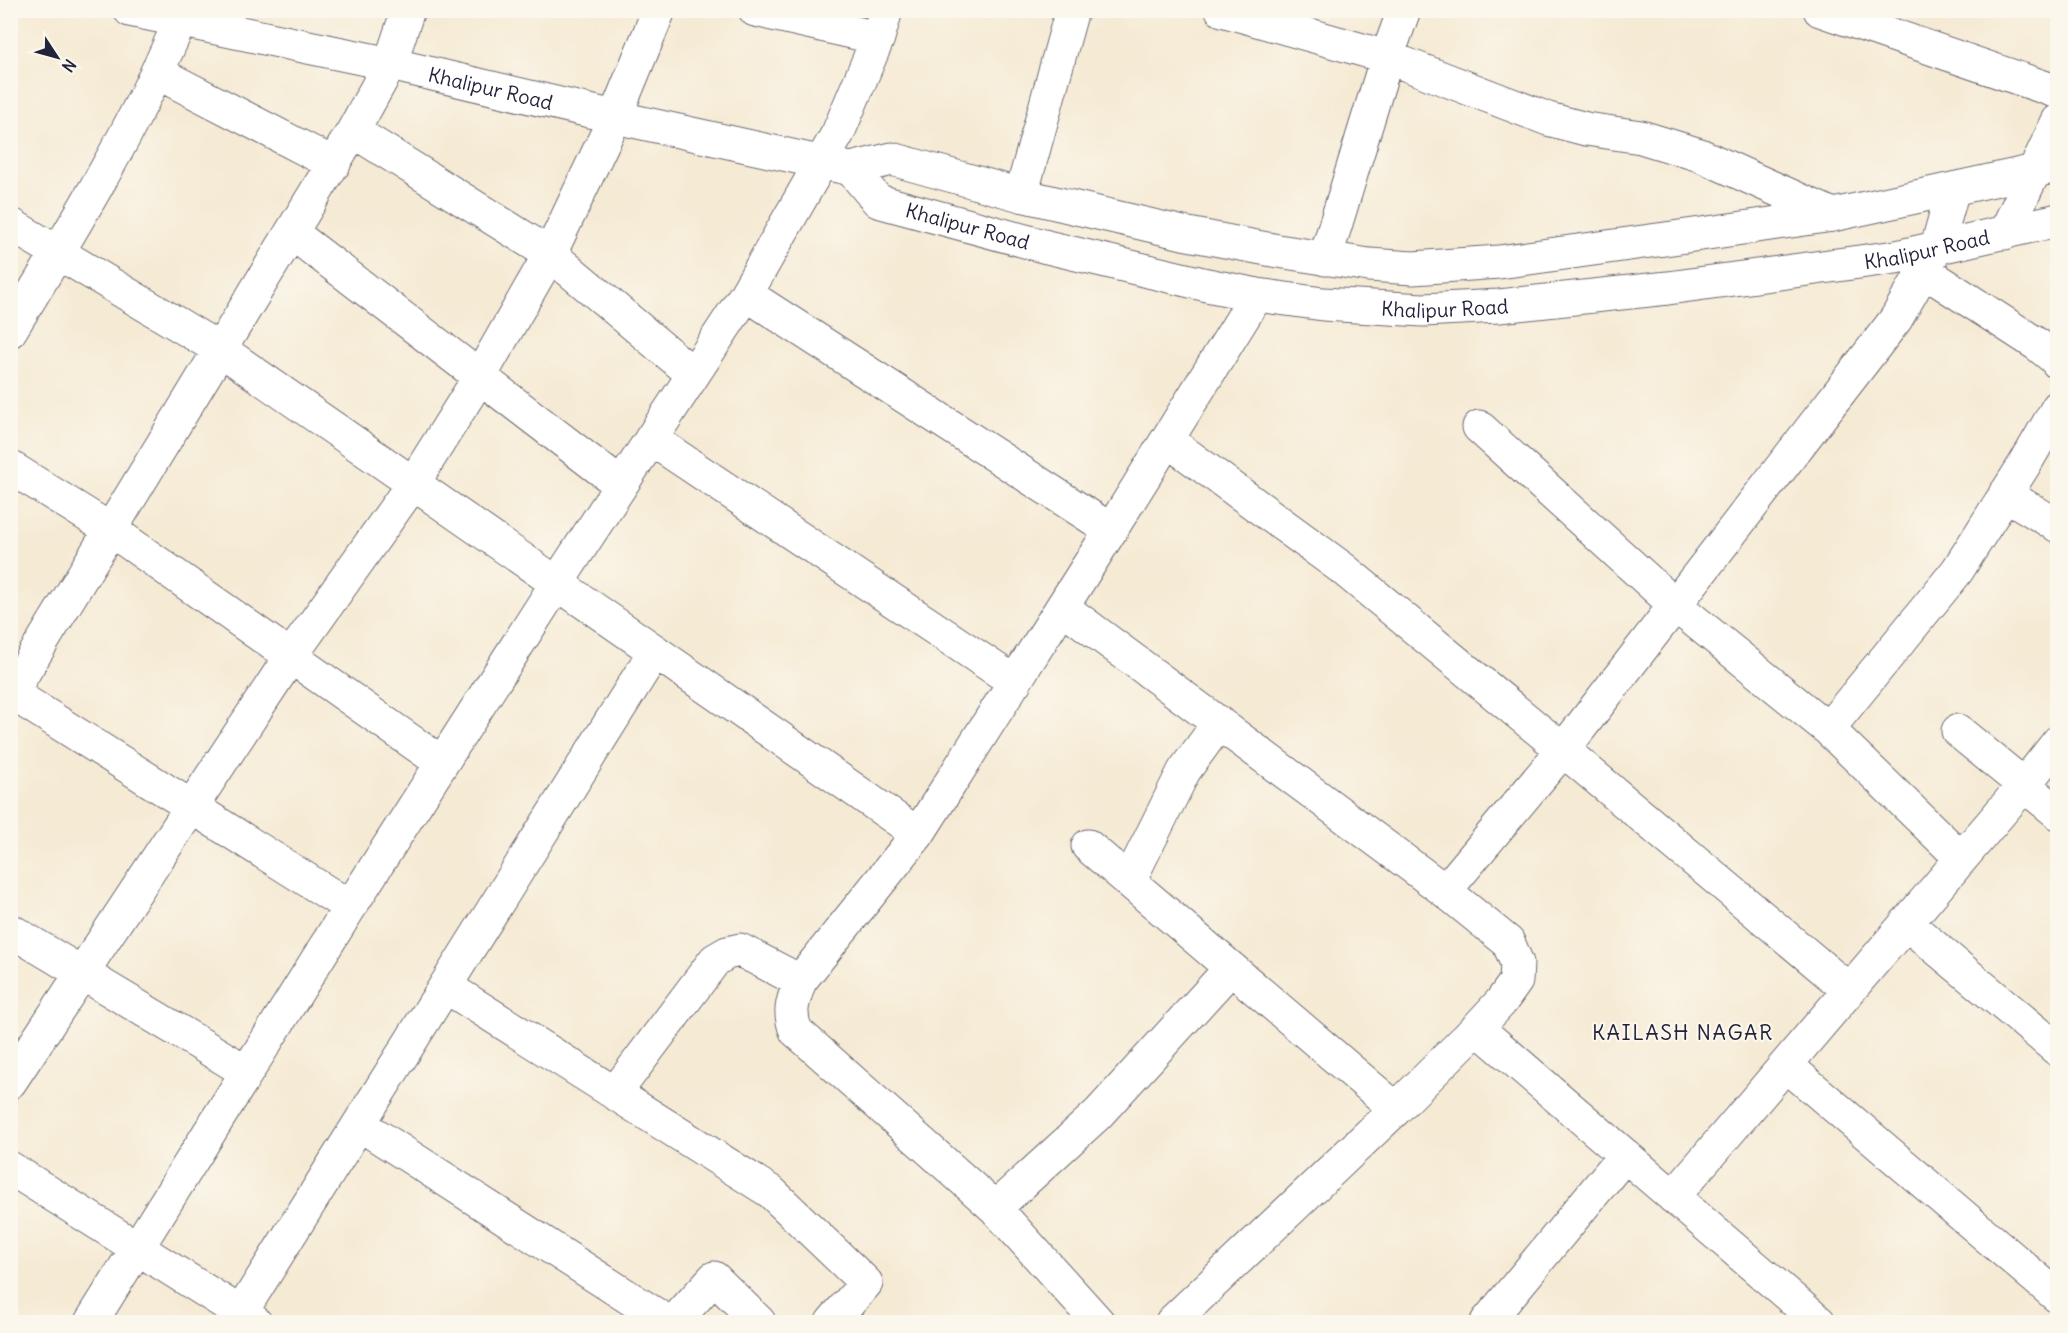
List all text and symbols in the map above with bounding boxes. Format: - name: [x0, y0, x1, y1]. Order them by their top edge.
- north arrow: [27, 27, 87, 87]
- text: N: [58, 55, 80, 76]
- street label: Khalipur Road: [426, 61, 556, 115]
- street label: Khalipur Road: [903, 197, 1033, 254]
- street label: Khalipur Road: [1863, 224, 1992, 274]
- street label: Khalipur Road: [1380, 293, 1510, 323]
- district label: KAILASH NAGAR: [1592, 1019, 1774, 1046]

